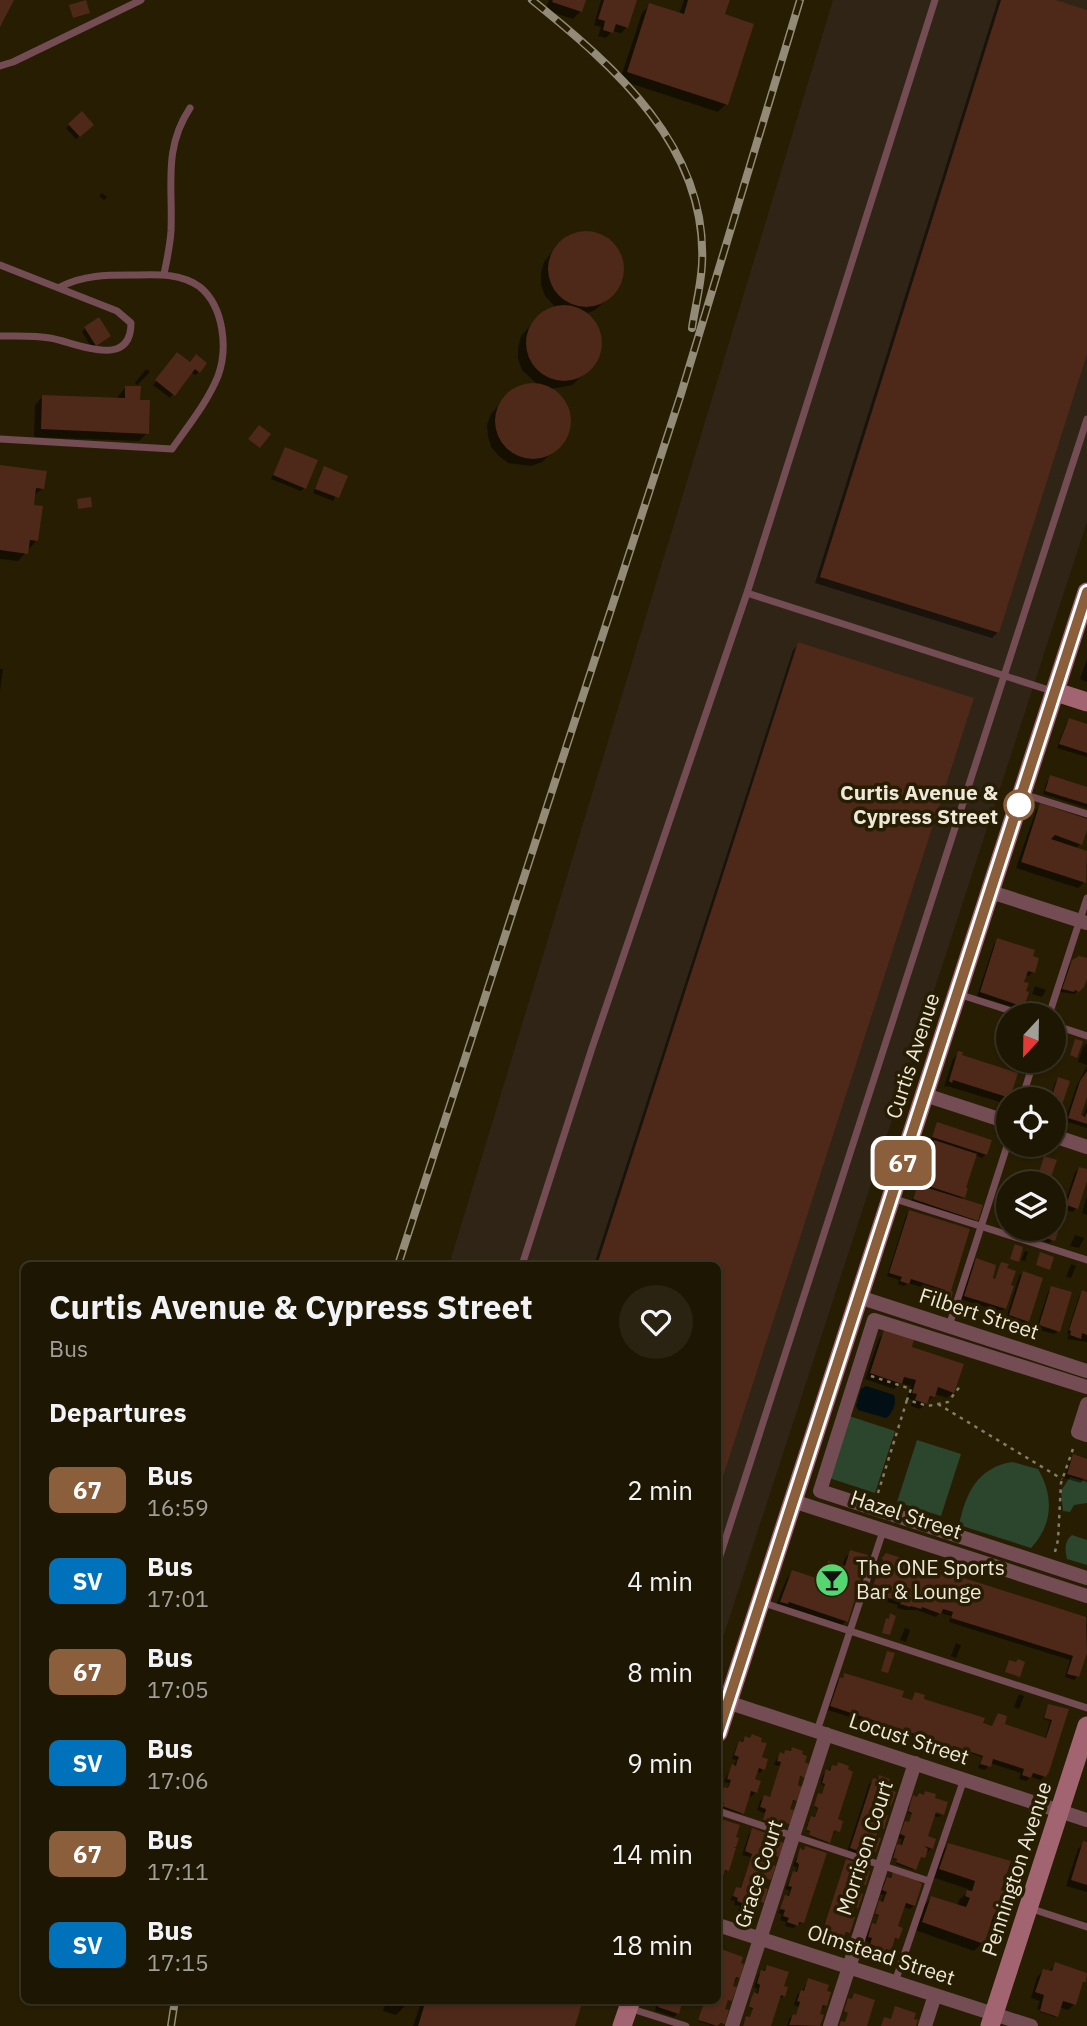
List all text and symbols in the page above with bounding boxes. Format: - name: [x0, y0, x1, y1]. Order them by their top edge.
- place label: Curtis Avenue & Cypress Street: [840, 778, 999, 830]
- marker: Curtis Avenue & Cypress Street: [1004, 790, 1034, 820]
- street label: Curtis Avenue: [879, 989, 946, 1122]
- north arrow: [996, 1003, 1066, 1073]
- map controls: [996, 1003, 1066, 1241]
- button: locate: [996, 1087, 1066, 1157]
- line badge: 67: [872, 1140, 934, 1186]
- text: 67: [889, 1147, 917, 1179]
- button: layers: [996, 1171, 1066, 1241]
- street label: Filbert Street: [916, 1281, 1043, 1346]
- text: Curtis Avenue & Cypress Street: [49, 1285, 533, 1328]
- button: heart: [619, 1285, 693, 1359]
- text: Bus: [49, 1333, 88, 1363]
- text: Departures: [49, 1395, 187, 1429]
- text: Bus: [147, 1458, 193, 1492]
- text: 2 min: [627, 1473, 693, 1507]
- text: 67: [73, 1474, 102, 1506]
- street label: Hazel Street: [847, 1483, 966, 1545]
- text: 16:59: [147, 1492, 209, 1522]
- text: Bus: [147, 1549, 193, 1583]
- place label: The ONE Sports Bar & Lounge: [856, 1553, 1005, 1605]
- bar icon: The ONE Sports Bar & Lounge: [813, 1561, 851, 1599]
- text: 4 min: [627, 1564, 693, 1598]
- text: SV: [72, 1565, 103, 1597]
- text: 17:01: [147, 1583, 209, 1613]
- text: Bus: [147, 1640, 193, 1674]
- text: 8 min: [627, 1655, 693, 1689]
- text: 67: [73, 1656, 102, 1688]
- text: 17:05: [147, 1674, 209, 1704]
- street label: Locust Street: [846, 1705, 973, 1771]
- text: Bus: [147, 1731, 193, 1765]
- text: 9 min: [627, 1746, 693, 1780]
- text: SV: [72, 1747, 103, 1779]
- text: 17:06: [147, 1765, 209, 1795]
- street label: Morrison Court: [829, 1777, 899, 1919]
- street label: Pennington Avenue: [975, 1778, 1057, 1960]
- street label: Grace Court: [727, 1816, 789, 1931]
- text: Bus: [147, 1822, 193, 1856]
- text: 14 min: [612, 1837, 693, 1871]
- text: 67: [73, 1838, 102, 1870]
- text: 17:11: [147, 1856, 209, 1886]
- text: Bus: [147, 1913, 193, 1947]
- street label: Olmstead Street: [804, 1917, 959, 1991]
- text: 18 min: [612, 1928, 693, 1962]
- text: SV: [72, 1929, 103, 1961]
- text: 17:15: [147, 1947, 209, 1977]

